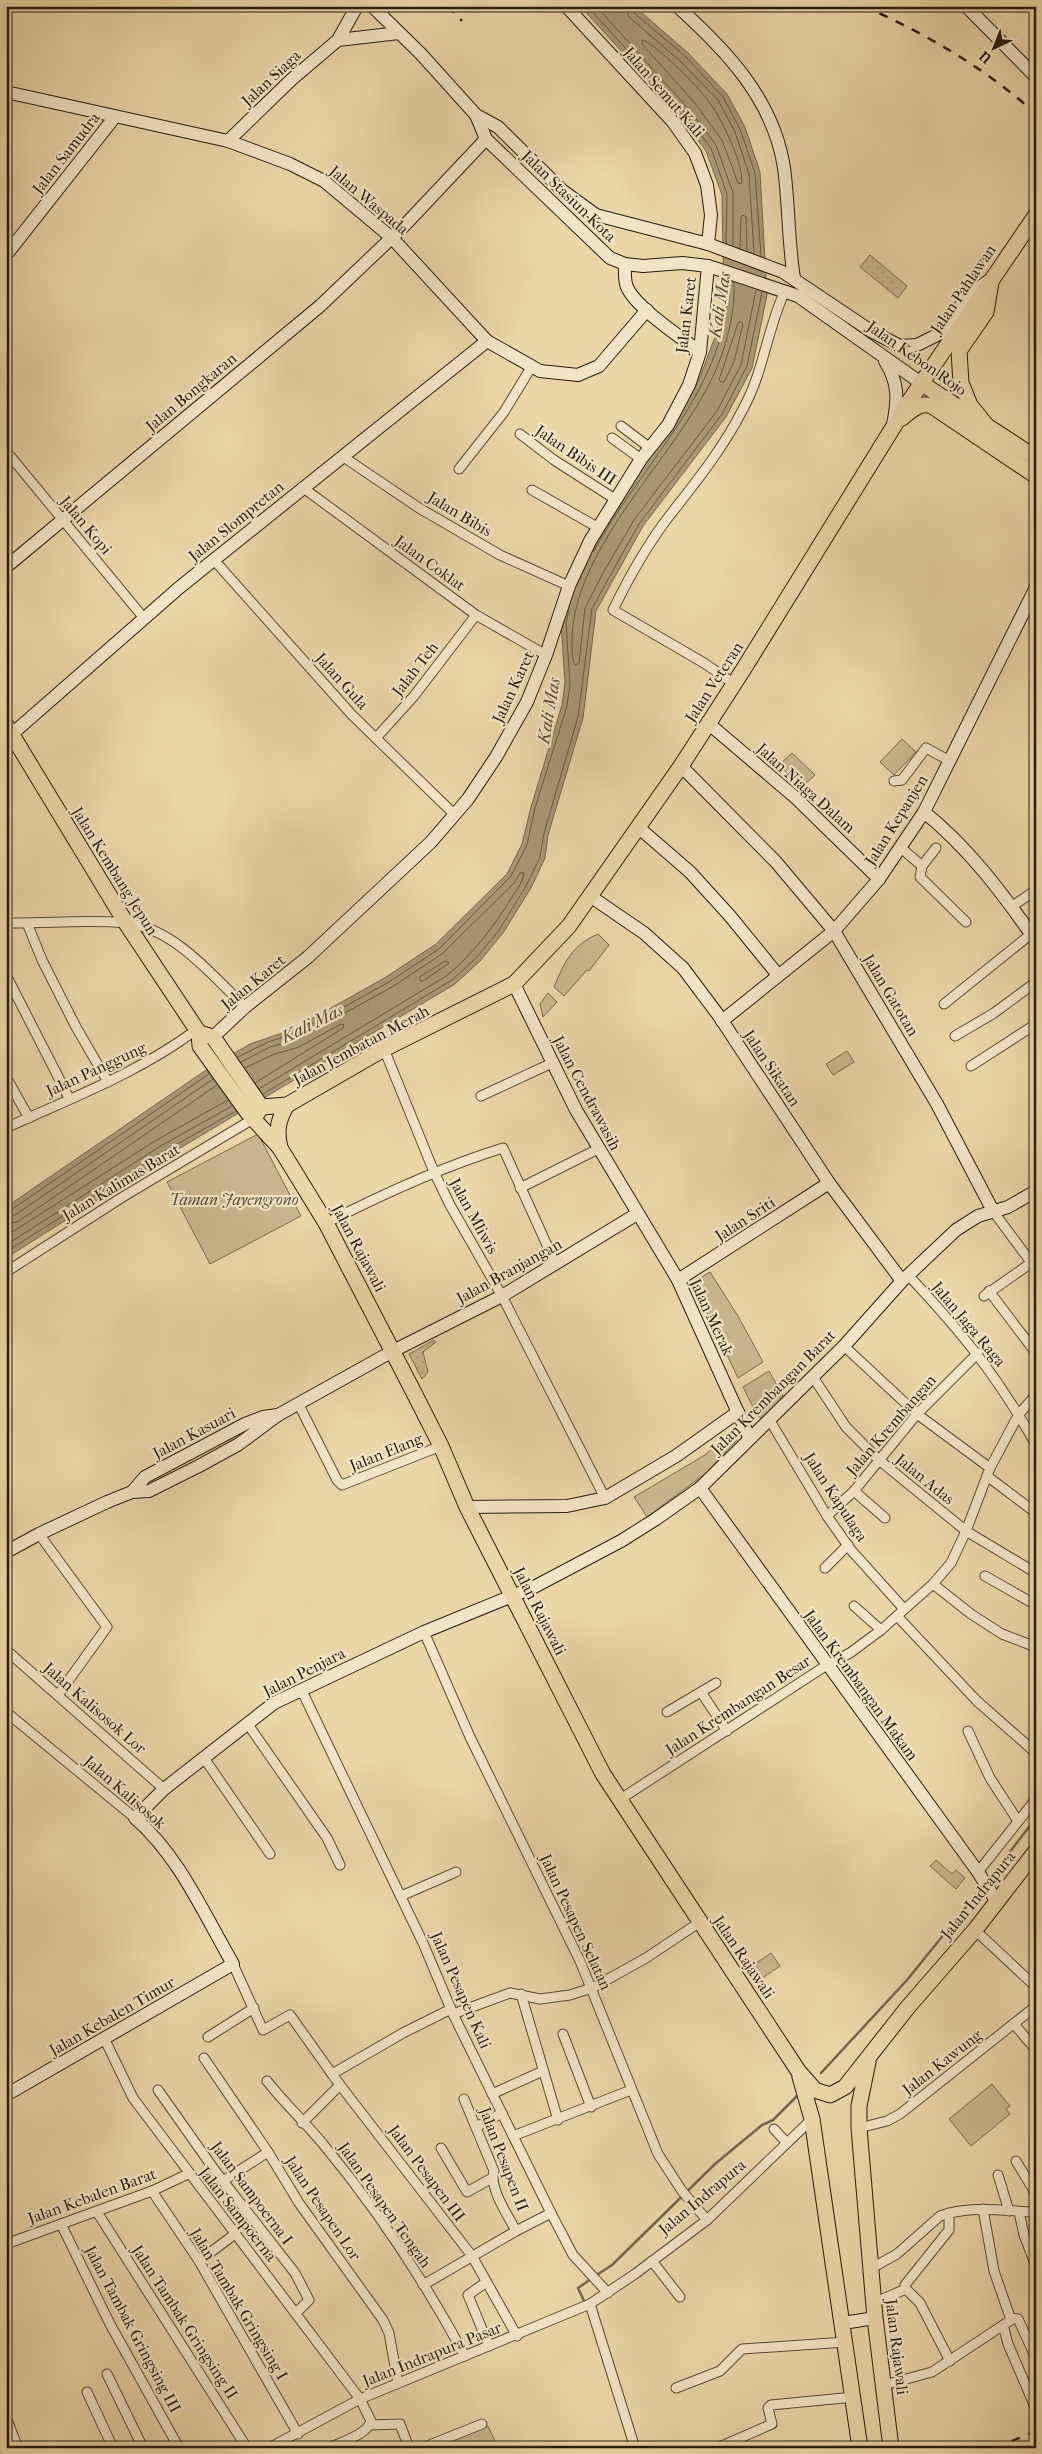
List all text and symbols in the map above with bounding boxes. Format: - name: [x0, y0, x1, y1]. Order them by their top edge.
- north arrow: [970, 22, 1020, 72]
- street label: Jalan Semut Kali: [618, 41, 709, 141]
- street label: Jalan Siaga: [236, 45, 305, 112]
- text: U: [976, 47, 996, 68]
- street label: Jalan Samudra: [27, 108, 104, 199]
- street label: Jalan Stasiun Kota: [516, 145, 621, 246]
- street label: Jalan Waspada: [324, 160, 413, 239]
- street label: Jalan Pahlawan: [925, 240, 1000, 339]
- water label: Kali Mas: [704, 270, 736, 342]
- street label: Jalan Karet: [672, 275, 700, 356]
- street label: Jalan Kebon Rojo: [862, 315, 971, 400]
- street label: Jalan Bongkaran: [140, 348, 241, 437]
- street label: Jalan Bibis III: [530, 420, 620, 489]
- street label: Jalan Slompretan: [183, 476, 288, 567]
- street label: Jalan Bibis: [423, 486, 496, 541]
- street label: Jalan Kopi: [55, 490, 116, 558]
- street label: Jalan Coklat: [390, 530, 469, 595]
- street label: Jalah Teh: [387, 638, 442, 701]
- street label: Jalan Veteran: [680, 638, 747, 727]
- street label: Jalan Gula: [310, 647, 373, 714]
- street label: Jalan Karet: [487, 648, 538, 728]
- water label: Kali Mas: [533, 676, 565, 748]
- street label: Jalan Niaga Dalam: [751, 738, 860, 838]
- street label: Jalan Kepanjen: [859, 770, 932, 871]
- street label: Jalan Kembang Jepun: [67, 802, 163, 939]
- street label: Jalan Gatotan: [858, 949, 923, 1040]
- street label: Jalan Karet: [215, 950, 289, 1015]
- water label: Kali Mas: [276, 1000, 347, 1049]
- street label: Jalan Jembatan Merah: [288, 1001, 432, 1090]
- street label: Jalan Sikatan: [738, 1024, 805, 1111]
- street label: Jalan Cendrawasih: [548, 1031, 625, 1153]
- street label: Jalan Panggung: [41, 1037, 149, 1101]
- street label: Jalan Kalimas Barat: [57, 1139, 183, 1226]
- street label: Jalan Mliwis: [444, 1173, 503, 1257]
- park label: Taman Jayengrono: [170, 1190, 299, 1209]
- street label: Jalan Sriti: [710, 1192, 779, 1247]
- street label: Jalan Rajawali: [327, 1199, 390, 1295]
- street label: Jalan Branjangan: [451, 1234, 566, 1309]
- street label: Jalan Merak: [685, 1274, 738, 1359]
- street label: Jalan Jaga Raga: [927, 1276, 1010, 1371]
- street label: Jalan Krembangan Barat: [705, 1325, 840, 1460]
- street label: Jalan Krembangan: [841, 1370, 940, 1481]
- street label: Jalan Kasuari: [148, 1403, 239, 1464]
- street label: Jalan Elang: [345, 1429, 426, 1476]
- street label: Jalan Kapulaga: [799, 1447, 872, 1546]
- street label: Jalan Adas: [890, 1448, 958, 1508]
- street label: Jalan Rajawali: [509, 1562, 570, 1658]
- street label: Jalan Krembangan Makam: [799, 1604, 923, 1765]
- street label: Jalan Penjara: [258, 1643, 349, 1702]
- street label: Jalan Krembangan Besar: [660, 1651, 814, 1760]
- street label: Jalan Kalisosok Lor: [38, 1657, 150, 1758]
- street label: Jalan Kalisosok: [79, 1750, 170, 1833]
- street label: Jalan Indrapura: [935, 1847, 1020, 1944]
- street label: Jalan Pesapen Selatan: [535, 1849, 616, 1994]
- street label: Jalan Rajawali: [708, 1910, 779, 2002]
- street label: Jalan Pesapen Kali: [426, 1927, 495, 2052]
- street label: Jalan Kebalen Timur: [44, 1972, 178, 2061]
- street label: Jalan Kawung: [897, 2025, 986, 2100]
- street label: Jalan Pesapen II: [475, 2102, 533, 2214]
- street label: Jalan Pesapen III: [383, 2119, 470, 2225]
- street label: Jalan Pesapen Tengah: [333, 2137, 436, 2272]
- street label: Jalan Sampoerna I: [207, 2138, 297, 2248]
- street label: Jalan Pesapen Lor: [280, 2150, 365, 2264]
- street label: Jalan Indrapura: [653, 2155, 750, 2240]
- street label: Jalan Sampoerna: [195, 2163, 281, 2265]
- street label: Jalan Kebalen Barat: [23, 2164, 159, 2229]
- street label: Jalan Tambak Gringsing I: [185, 2223, 292, 2383]
- street label: Jalan Tambak Gringsing III: [80, 2240, 185, 2416]
- street label: Jalan Tambak Gringsing II: [127, 2240, 242, 2403]
- street label: Jalan Rajawali: [881, 2296, 912, 2396]
- street label: Jalan Indrapura Pasar: [358, 2317, 504, 2391]

